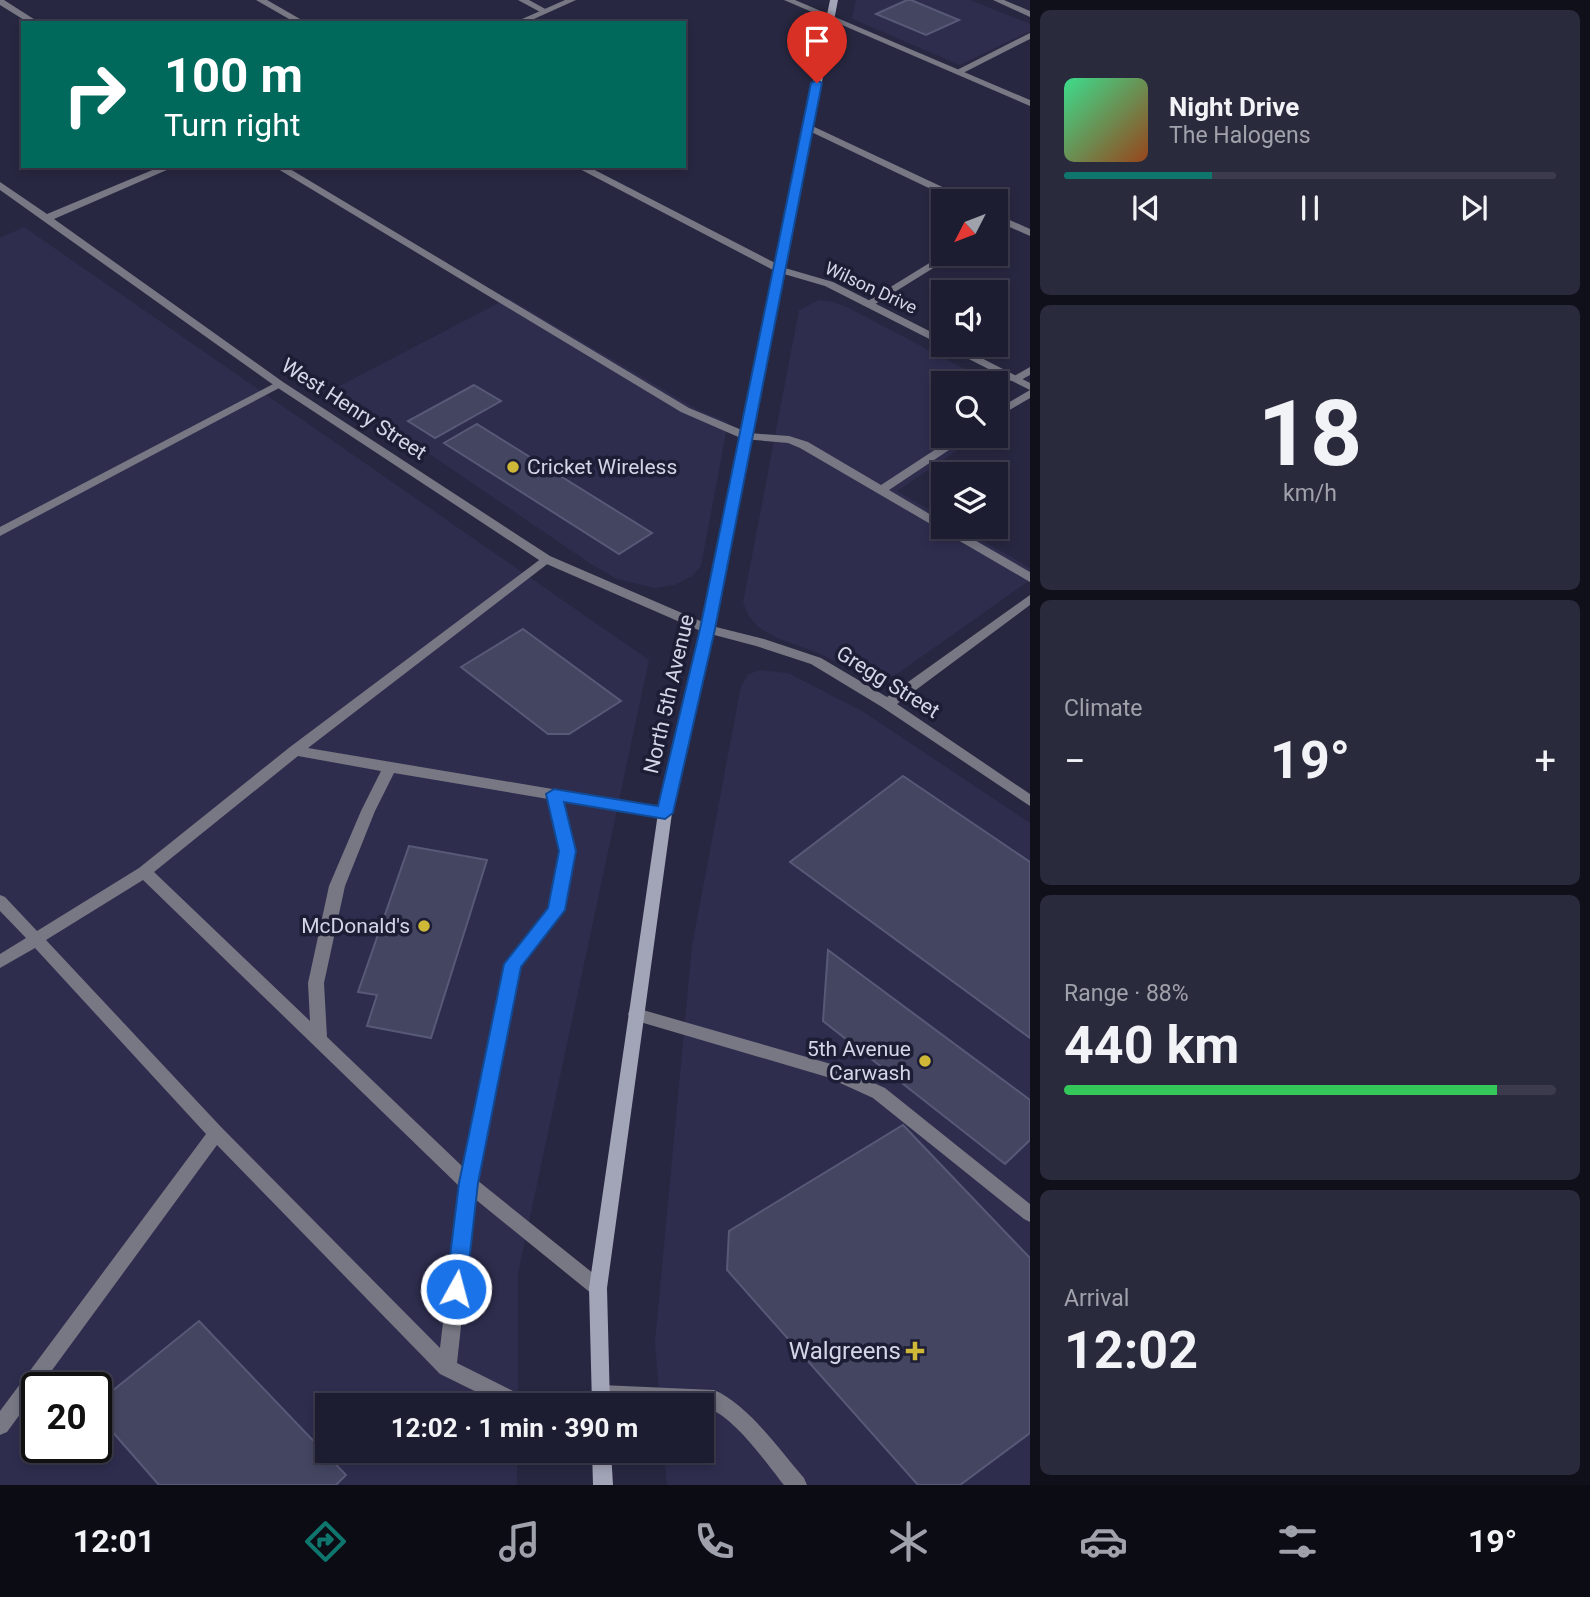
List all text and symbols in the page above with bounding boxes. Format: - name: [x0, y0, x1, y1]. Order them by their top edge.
- pin: [787, 11, 847, 83]
- icon: arrive: [798, 22, 836, 60]
- text: 100 m: [164, 47, 303, 104]
- icon: right: [49, 49, 140, 140]
- text: Night Drive: [1169, 92, 1299, 122]
- text: Turn right: [164, 106, 300, 144]
- text: The Halogens: [1169, 122, 1311, 149]
- north arrow: [931, 189, 1008, 266]
- map controls: [931, 189, 1008, 539]
- icon: previous: [1127, 189, 1165, 227]
- icon: pause: [1291, 189, 1329, 227]
- icon: next: [1455, 189, 1493, 227]
- street label: Wilson Drive: [822, 257, 921, 318]
- button: sound: [931, 280, 1008, 357]
- street label: West Henry Street: [277, 353, 431, 465]
- button: search: [931, 371, 1008, 448]
- text: 18: [1258, 381, 1362, 487]
- place label: Cricket Wireless: [527, 455, 677, 479]
- marker: Cricket Wireless: [505, 459, 521, 475]
- button: layers: [931, 462, 1008, 539]
- text: km/h: [1283, 480, 1337, 507]
- street label: North 5th Avenue: [639, 612, 699, 776]
- street label: Gregg Street: [832, 641, 944, 723]
- text: Climate: [1064, 695, 1143, 722]
- text: 19°: [1270, 730, 1350, 791]
- text: −: [1064, 739, 1086, 783]
- text: +: [1534, 739, 1556, 783]
- place label: McDonald's: [301, 914, 410, 938]
- marker: McDonald's: [416, 918, 432, 934]
- text: Range · 88%: [1064, 980, 1189, 1007]
- text: 440 km: [1064, 1015, 1239, 1076]
- place label: 5th Avenue Carwash: [807, 1037, 911, 1085]
- marker: 5th Avenue Carwash: [917, 1053, 933, 1069]
- position arrow: [419, 1252, 493, 1326]
- text: Arrival: [1064, 1285, 1129, 1312]
- text: 12:02: [1064, 1320, 1198, 1381]
- place label: Walgreens: [789, 1337, 901, 1365]
- marker: Walgreens: [907, 1343, 923, 1359]
- speed limit sign: 20: [21, 1372, 112, 1463]
- text: 12:02 · 1 min · 390 m: [391, 1413, 638, 1443]
- icon: directions: [301, 1517, 350, 1566]
- icon: music: [495, 1517, 544, 1566]
- icon: phone: [690, 1517, 739, 1566]
- icon: climate: [884, 1517, 933, 1566]
- icon: car: [1079, 1517, 1128, 1566]
- icon: filters: [1273, 1517, 1322, 1566]
- text: 12:01: [73, 1522, 155, 1560]
- text: 19°: [1468, 1522, 1517, 1560]

